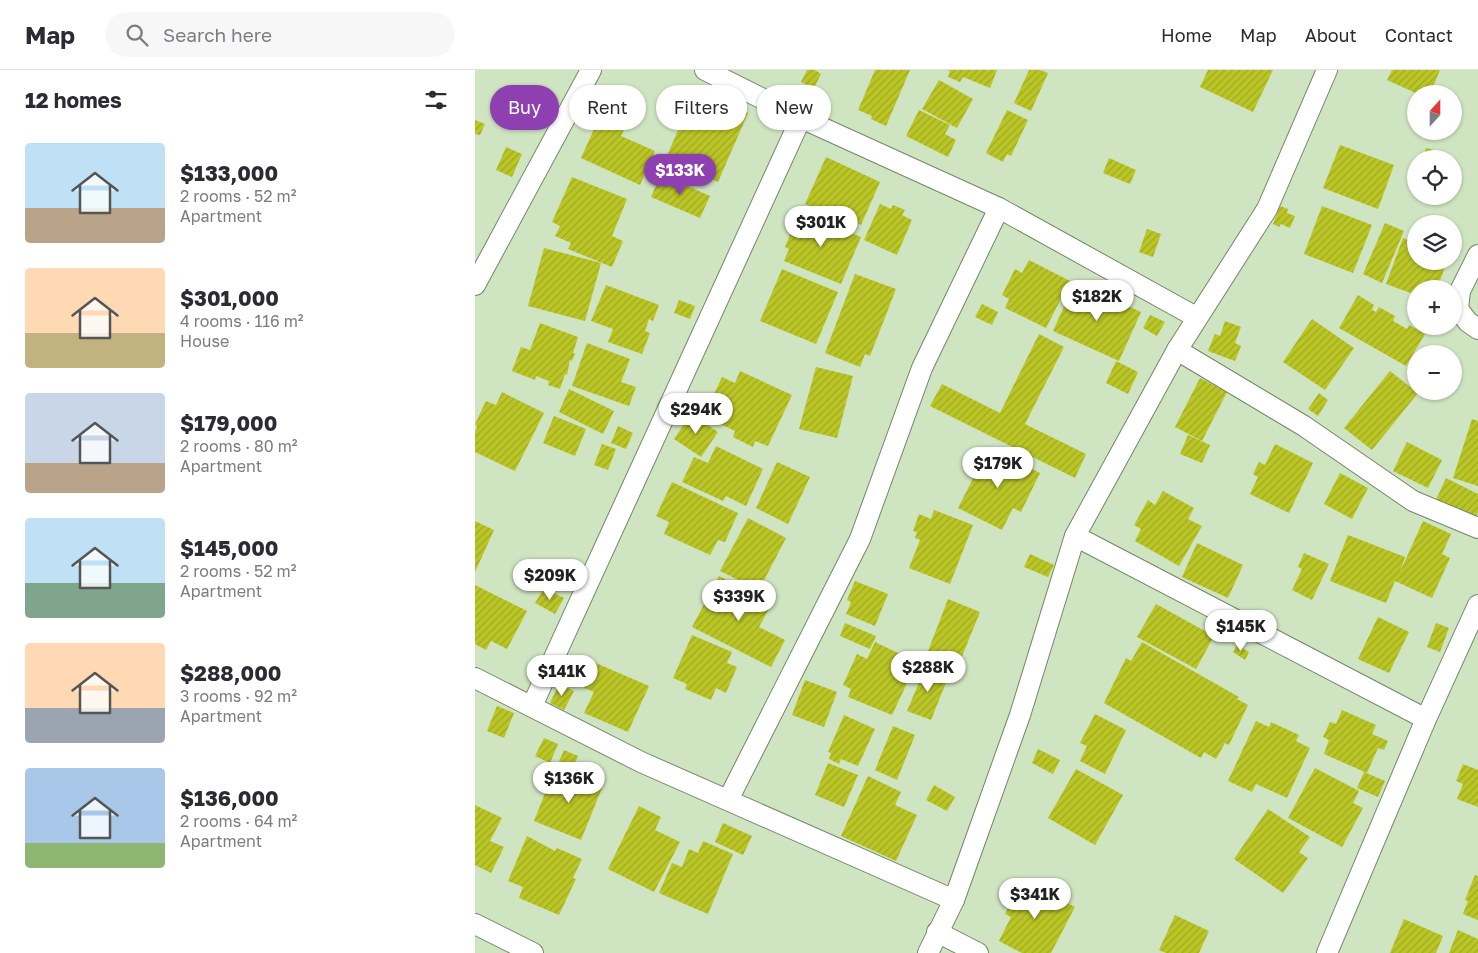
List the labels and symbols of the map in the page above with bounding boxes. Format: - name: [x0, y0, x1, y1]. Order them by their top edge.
- north arrow: [1407, 85, 1463, 140]
- pin: $133K: [645, 154, 715, 196]
- pin: $301K: [786, 206, 856, 248]
- pin: $182K: [1062, 280, 1132, 322]
- pin: $294K: [661, 392, 731, 435]
- pin: $179K: [963, 446, 1033, 489]
- pin: $209K: [515, 558, 585, 601]
- pin: $339K: [704, 580, 774, 622]
- pin: $145K: [1206, 610, 1276, 652]
- pin: $288K: [893, 650, 963, 693]
- pin: $141K: [527, 654, 597, 697]
- pin: $136K: [534, 762, 604, 804]
- pin: $341K: [1000, 878, 1070, 920]

